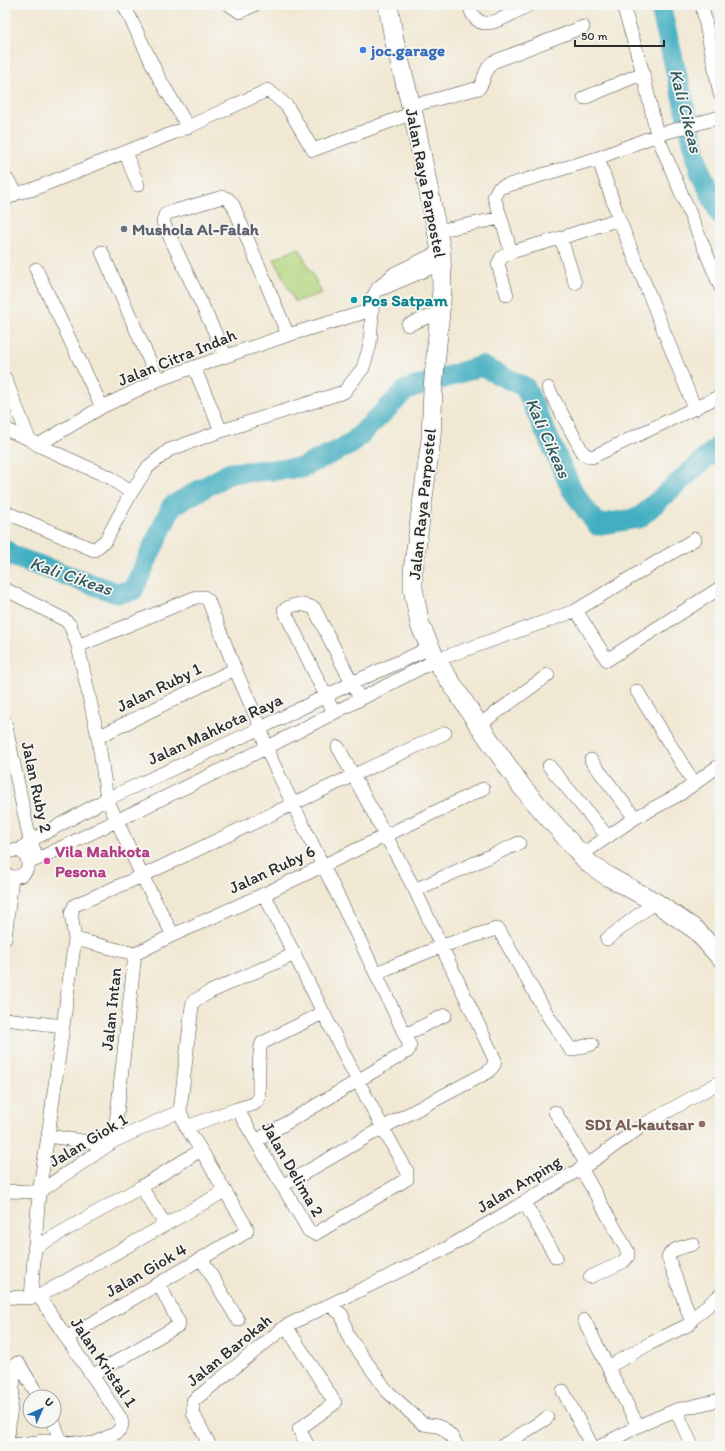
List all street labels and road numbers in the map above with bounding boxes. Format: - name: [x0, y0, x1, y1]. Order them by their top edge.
- street label: Jalan Raya Parpostel: [402, 106, 450, 260]
- street label: Jalan Citra Indah: [115, 324, 240, 390]
- street label: Jalan Raya Parpostel: [404, 427, 440, 581]
- street label: Jalan Ruby 1: [114, 658, 205, 716]
- street label: Jalan Mahkota Raya: [144, 689, 286, 769]
- street label: Jalan Ruby 2: [18, 740, 56, 834]
- street label: Jalan Ruby 6: [226, 840, 318, 898]
- street label: Jalan Intan: [97, 967, 125, 1051]
- street label: Jalan Giok 1: [45, 1109, 131, 1171]
- street label: Jalan Delima 2: [258, 1118, 328, 1220]
- street label: Jalan Anping: [473, 1151, 565, 1217]
- street label: Jalan Giok 4: [102, 1239, 190, 1301]
- street label: Jalan Barokah: [182, 1309, 276, 1390]
- street label: Jalan Kristal 1: [67, 1313, 141, 1411]

